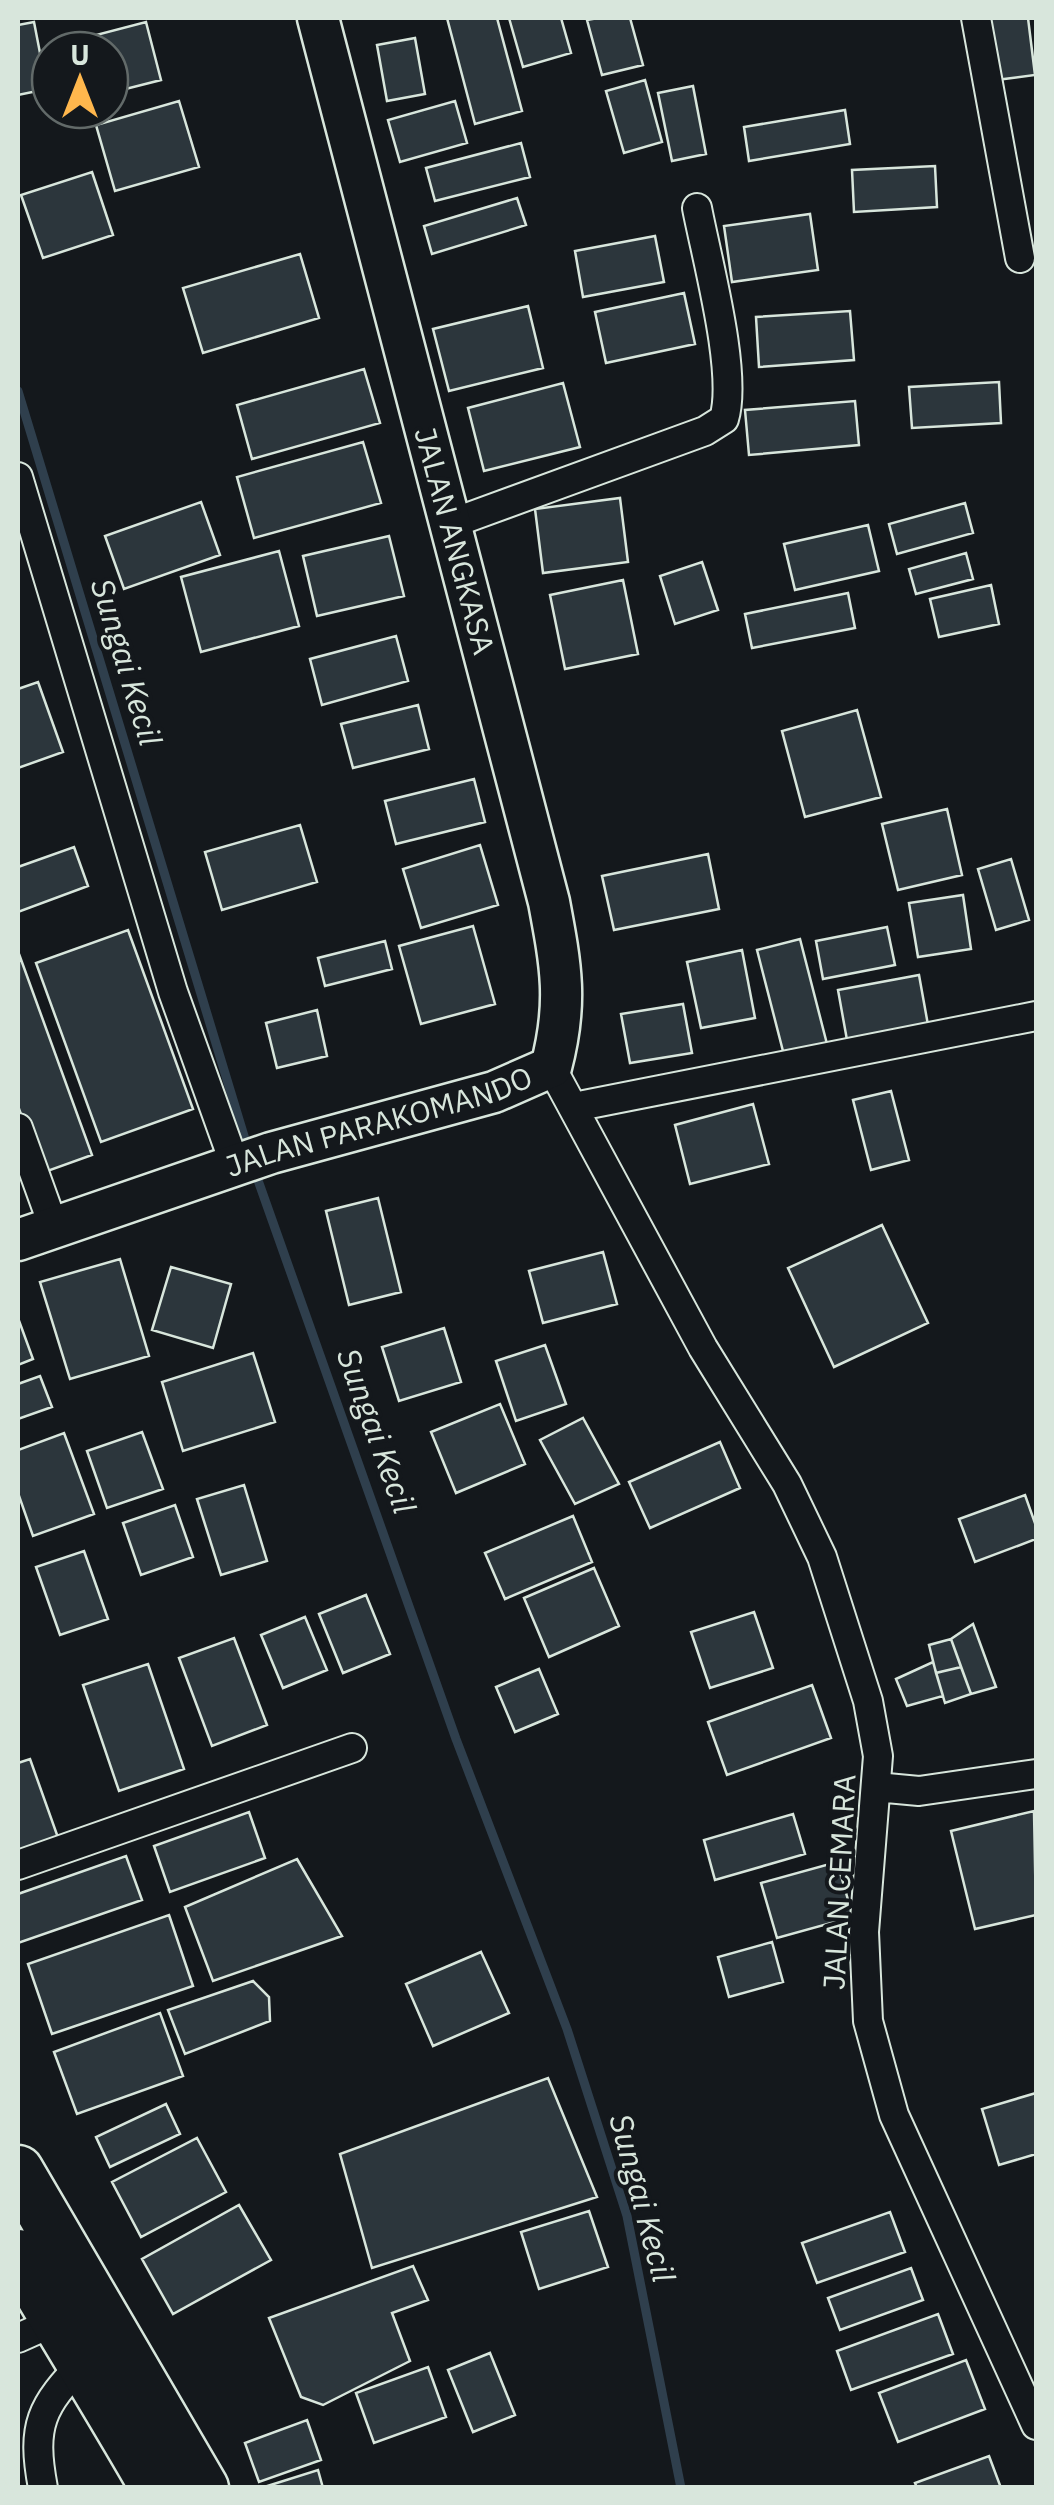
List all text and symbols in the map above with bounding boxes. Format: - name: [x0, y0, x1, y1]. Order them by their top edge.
- north arrow: [30, 30, 130, 130]
- text: U: [70, 36, 90, 73]
- street label: JALAN ANGKASA: [406, 423, 505, 659]
- water label: Sungai Kecil: [82, 573, 172, 751]
- street label: JALAN PARAKOMANDO: [220, 1057, 538, 1185]
- water label: Sungai Kecil: [328, 1342, 426, 1519]
- street label: JALAN CEMARA: [813, 1773, 864, 1991]
- water label: Sungai Kecil: [600, 2109, 686, 2287]

